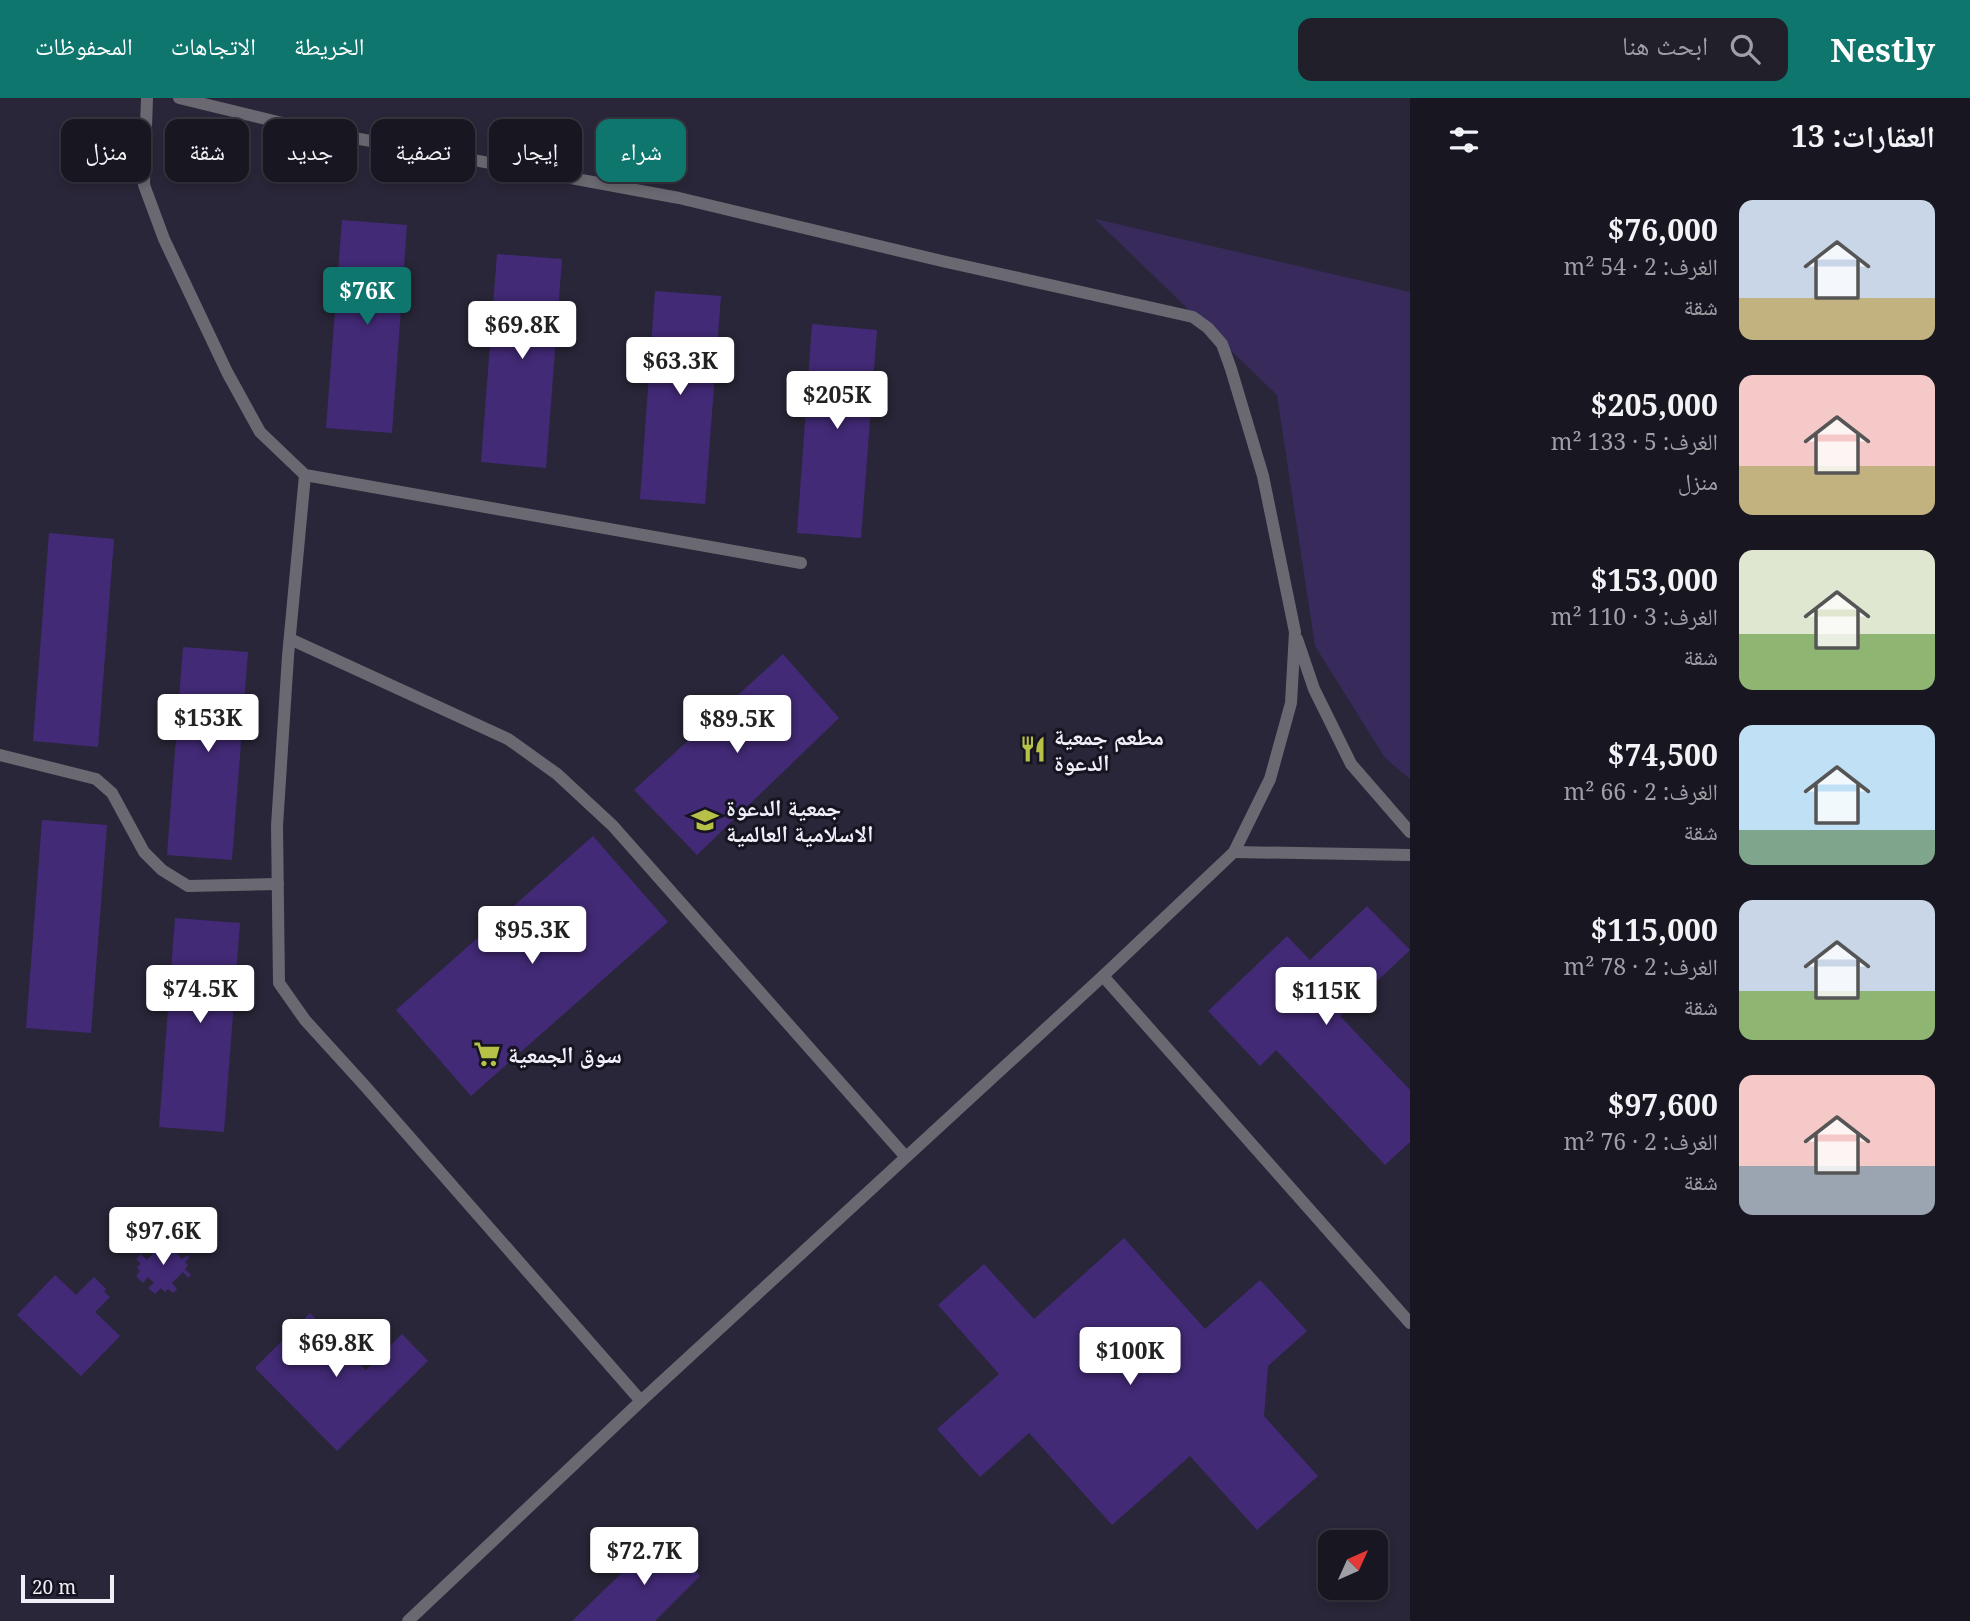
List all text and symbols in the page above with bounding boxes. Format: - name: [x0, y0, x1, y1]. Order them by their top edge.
- search box: [1298, 18, 1788, 81]
- text: ابحث هنا: [1622, 27, 1708, 63]
- text: Nestly: [1830, 27, 1935, 72]
- text: المحفوظات: [35, 29, 133, 62]
- text: الاتجاهات: [171, 29, 256, 62]
- text: الخريطة: [294, 29, 365, 62]
- icon: search: [1726, 30, 1764, 68]
- text: العقارات: 13: [1791, 115, 1935, 156]
- chip: منزل: [61, 119, 151, 182]
- chip: شقة: [165, 119, 249, 182]
- chip: جديد: [263, 119, 357, 182]
- chip: تصفية: [371, 119, 475, 182]
- chip: إيجار: [489, 119, 582, 182]
- chip: شراء: [596, 119, 686, 182]
- icon: filters: [1445, 121, 1483, 159]
- text: $76,000: [1607, 209, 1718, 250]
- icon: home: [1795, 228, 1879, 312]
- text: الغرف: 2 · 54 m²: [1564, 250, 1718, 282]
- pin: $76K: [326, 268, 408, 327]
- text: $76K: [339, 274, 395, 306]
- text: شقة: [1684, 290, 1718, 322]
- pin: $69.8K: [465, 302, 579, 361]
- text: $69.8K: [484, 308, 560, 340]
- pin: $63.3K: [623, 338, 737, 397]
- text: $63.3K: [642, 344, 718, 376]
- pin: $205K: [788, 372, 886, 431]
- text: $205K: [803, 378, 871, 410]
- text: $205,000: [1591, 384, 1718, 425]
- icon: home: [1795, 403, 1879, 487]
- text: الغرف: 5 · 133 m²: [1551, 425, 1718, 457]
- text: منزل: [1678, 465, 1718, 497]
- text: $153,000: [1591, 559, 1718, 600]
- icon: home: [1795, 578, 1879, 662]
- text: الغرف: 3 · 110 m²: [1551, 600, 1718, 632]
- text: شقة: [1684, 640, 1718, 672]
- pin: $153K: [159, 694, 257, 754]
- pin: $89.5K: [680, 696, 794, 755]
- text: $153K: [174, 701, 242, 733]
- text: $89.5K: [699, 702, 775, 734]
- place label: مطعم جمعية الدعوة: [1054, 720, 1164, 778]
- restaurant icon: مطعم جمعية الدعوة: [1018, 734, 1048, 764]
- text: $74,500: [1607, 734, 1718, 775]
- icon: home: [1795, 753, 1879, 837]
- text: الغرف: 2 · 66 m²: [1564, 775, 1718, 807]
- place label: جمعية الدعوة الاسلامية العالمية: [726, 791, 874, 849]
- school or university icon: جمعية الدعوة الاسلامية العالمية: [690, 805, 720, 835]
- text: شقة: [1684, 815, 1718, 847]
- pin: $95.3K: [475, 906, 589, 966]
- text: $115,000: [1591, 909, 1718, 950]
- text: $95.3K: [494, 913, 570, 945]
- icon: home: [1795, 928, 1879, 1012]
- text: الغرف: 2 · 78 m²: [1564, 950, 1718, 982]
- pin: $74.5K: [143, 965, 257, 1025]
- pin: $115K: [1277, 968, 1375, 1027]
- text: $74.5K: [162, 972, 238, 1004]
- text: $115K: [1292, 974, 1360, 1006]
- text: شقة: [1684, 990, 1718, 1022]
- place label: سوق الجمعية: [508, 1038, 622, 1070]
- supermarket icon: سوق الجمعية: [472, 1039, 502, 1069]
- text: $97,600: [1607, 1084, 1718, 1125]
- icon: home: [1795, 1103, 1879, 1187]
- text: الغرف: 2 · 76 m²: [1564, 1125, 1718, 1157]
- text: شقة: [1684, 1165, 1718, 1197]
- pin: $97.6K: [106, 1208, 220, 1267]
- text: $97.6K: [125, 1214, 201, 1246]
- pin: $69.8K: [279, 1320, 393, 1379]
- text: $69.8K: [298, 1326, 374, 1358]
- pin: $100K: [1081, 1328, 1179, 1387]
- text: $100K: [1096, 1334, 1164, 1366]
- pin: $72.7K: [587, 1528, 701, 1587]
- north arrow: [1318, 1530, 1388, 1600]
- map controls: [1318, 1530, 1388, 1600]
- text: $72.7K: [606, 1534, 682, 1566]
- scale bar: [21, 1572, 114, 1604]
- text: 20 m: [32, 1574, 76, 1600]

